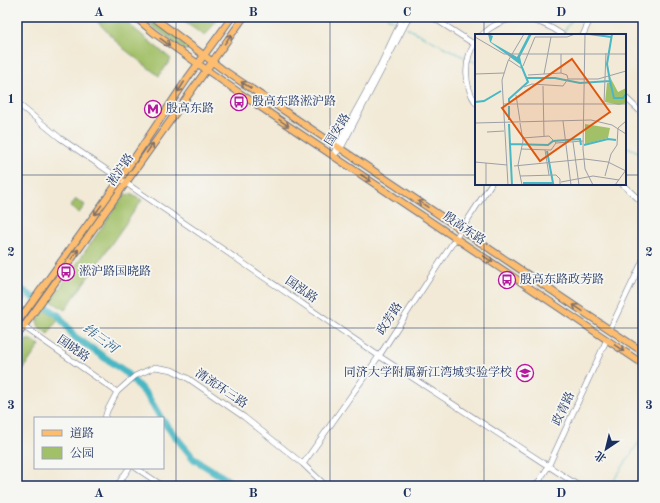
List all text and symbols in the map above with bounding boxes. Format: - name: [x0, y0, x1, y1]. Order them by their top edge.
- text: A: [94, 6, 104, 19]
- text: B: [248, 6, 258, 19]
- text: C: [403, 6, 411, 19]
- text: D: [556, 6, 566, 19]
- one-way arrow: [224, 34, 232, 45]
- inset map: [475, 34, 626, 185]
- one-way arrow: [160, 37, 171, 46]
- one-way arrow: [240, 80, 252, 88]
- one-way arrow: [177, 81, 185, 93]
- bus stop icon: 殷高东路淞沪路: [229, 92, 249, 112]
- text: 1: [7, 93, 15, 106]
- text: 1: [645, 93, 653, 106]
- place label: 殷高东路淞沪路: [252, 94, 336, 108]
- metro station icon: 殷高东路: [143, 99, 163, 119]
- place label: 殷高东路: [166, 101, 214, 115]
- street label: 国安路: [322, 110, 353, 148]
- one-way arrow: [278, 120, 290, 128]
- one-way arrow: [146, 142, 154, 153]
- street label: 淞沪路: [104, 151, 136, 188]
- one-way arrow: [360, 174, 371, 182]
- one-way arrow: [418, 200, 429, 208]
- one-way arrow: [94, 204, 102, 215]
- street label: 殷高东路: [441, 209, 488, 247]
- text: 2: [7, 246, 15, 259]
- text: 2: [645, 246, 653, 259]
- one-way arrow: [71, 249, 79, 260]
- one-way arrow: [483, 255, 494, 263]
- bus stop icon: 淞沪路国晓路: [56, 262, 76, 282]
- place label: 淞沪路国晓路: [79, 264, 151, 278]
- bus stop icon: 殷高东路政芳路: [497, 270, 517, 290]
- place label: 殷高东路政芳路: [520, 272, 604, 286]
- street label: 国泓路: [283, 273, 320, 305]
- street label: 政芳路: [373, 300, 405, 337]
- one-way arrow: [572, 304, 583, 312]
- water label: 纬三河: [80, 321, 122, 357]
- street label: 国晓路: [55, 332, 92, 364]
- one-way arrow: [614, 344, 625, 352]
- school or university icon: 同济大学附属新江湾城实验学校: [515, 363, 535, 383]
- place label: 同济大学附属新江湾城实验学校: [344, 365, 512, 379]
- street label: 清流环三路: [193, 366, 250, 411]
- street label: 政青路: [549, 389, 577, 428]
- text: 3: [7, 399, 15, 412]
- text: 3: [645, 399, 653, 412]
- legend: [34, 417, 164, 469]
- text: 道路: [70, 426, 94, 440]
- north arrow: [586, 429, 626, 469]
- text: 公园: [70, 447, 94, 460]
- text: 北: [593, 448, 609, 464]
- text: A: [94, 487, 104, 500]
- text: B: [248, 487, 258, 500]
- text: C: [403, 487, 411, 500]
- text: D: [556, 487, 566, 500]

